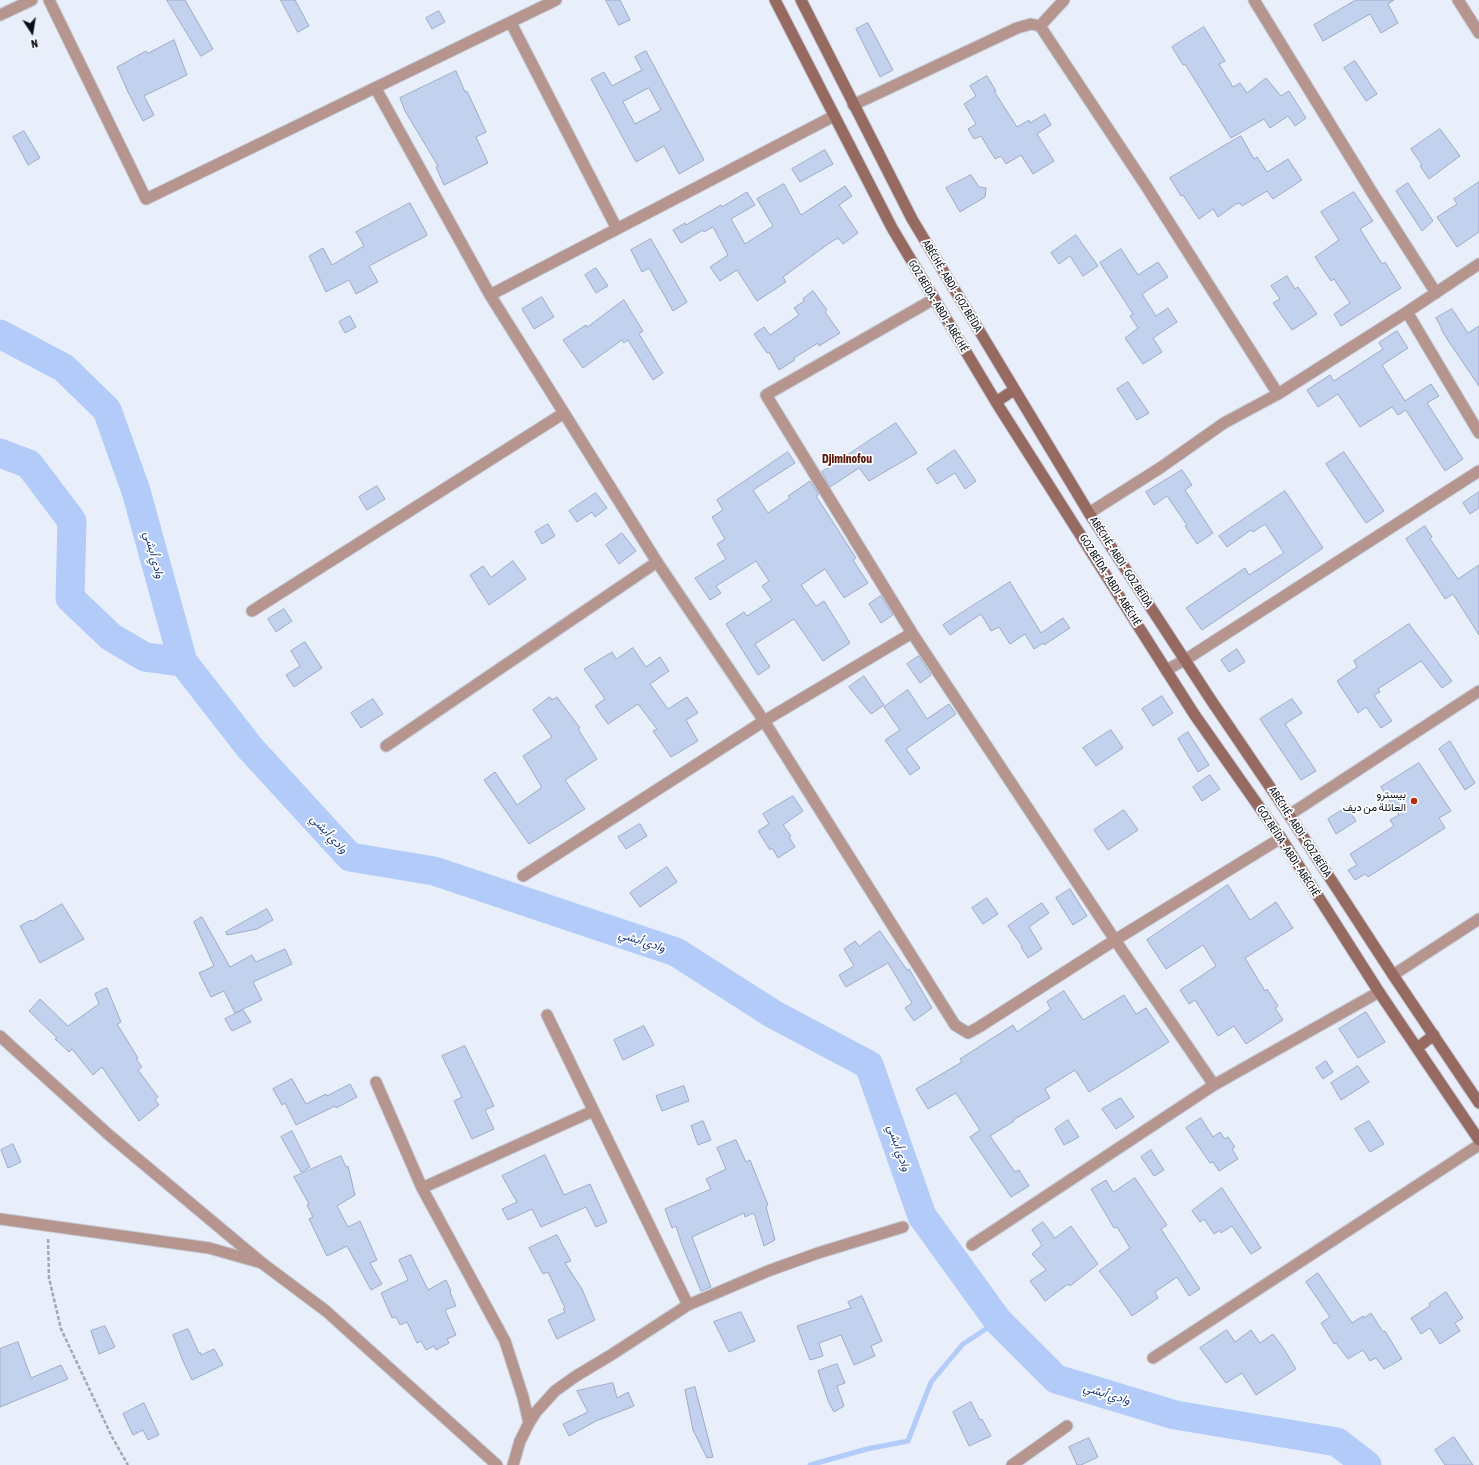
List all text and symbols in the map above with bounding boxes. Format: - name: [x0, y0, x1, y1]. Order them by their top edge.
- north arrow: [12, 12, 52, 52]
- text: N: [30, 37, 39, 50]
- street label: ABÉCHÉ - ABDI - GOZ BEÏDA: [919, 238, 985, 334]
- street label: GOZ BEÏDA - ABDI - ABÉCHÉ: [905, 258, 971, 354]
- district label: Djiminofou: [822, 452, 872, 466]
- street label: ABÉCHÉ - ABDI - GOZ BEÏDA: [1087, 514, 1155, 610]
- water label: وادي أبشي: [141, 530, 167, 580]
- street label: GOZ BEÏDA - ABDI - ABÉCHÉ: [1077, 532, 1143, 628]
- street label: ABÉCHÉ - ABDI - GOZ BEÏDA: [1266, 784, 1334, 880]
- place label: بيسترو العائلة من ديف: [1343, 788, 1406, 814]
- marker: بيسترو العائلة من ديف: [1409, 796, 1419, 806]
- street label: GOZ BEÏDA - ABDI - ABÉCHÉ: [1254, 803, 1322, 899]
- water label: وادي أبشي: [307, 811, 351, 857]
- water label: وادي أبشي: [617, 927, 667, 955]
- water label: وادي أبشي: [884, 1123, 914, 1173]
- water label: وادي أبشي: [1082, 1380, 1132, 1408]

